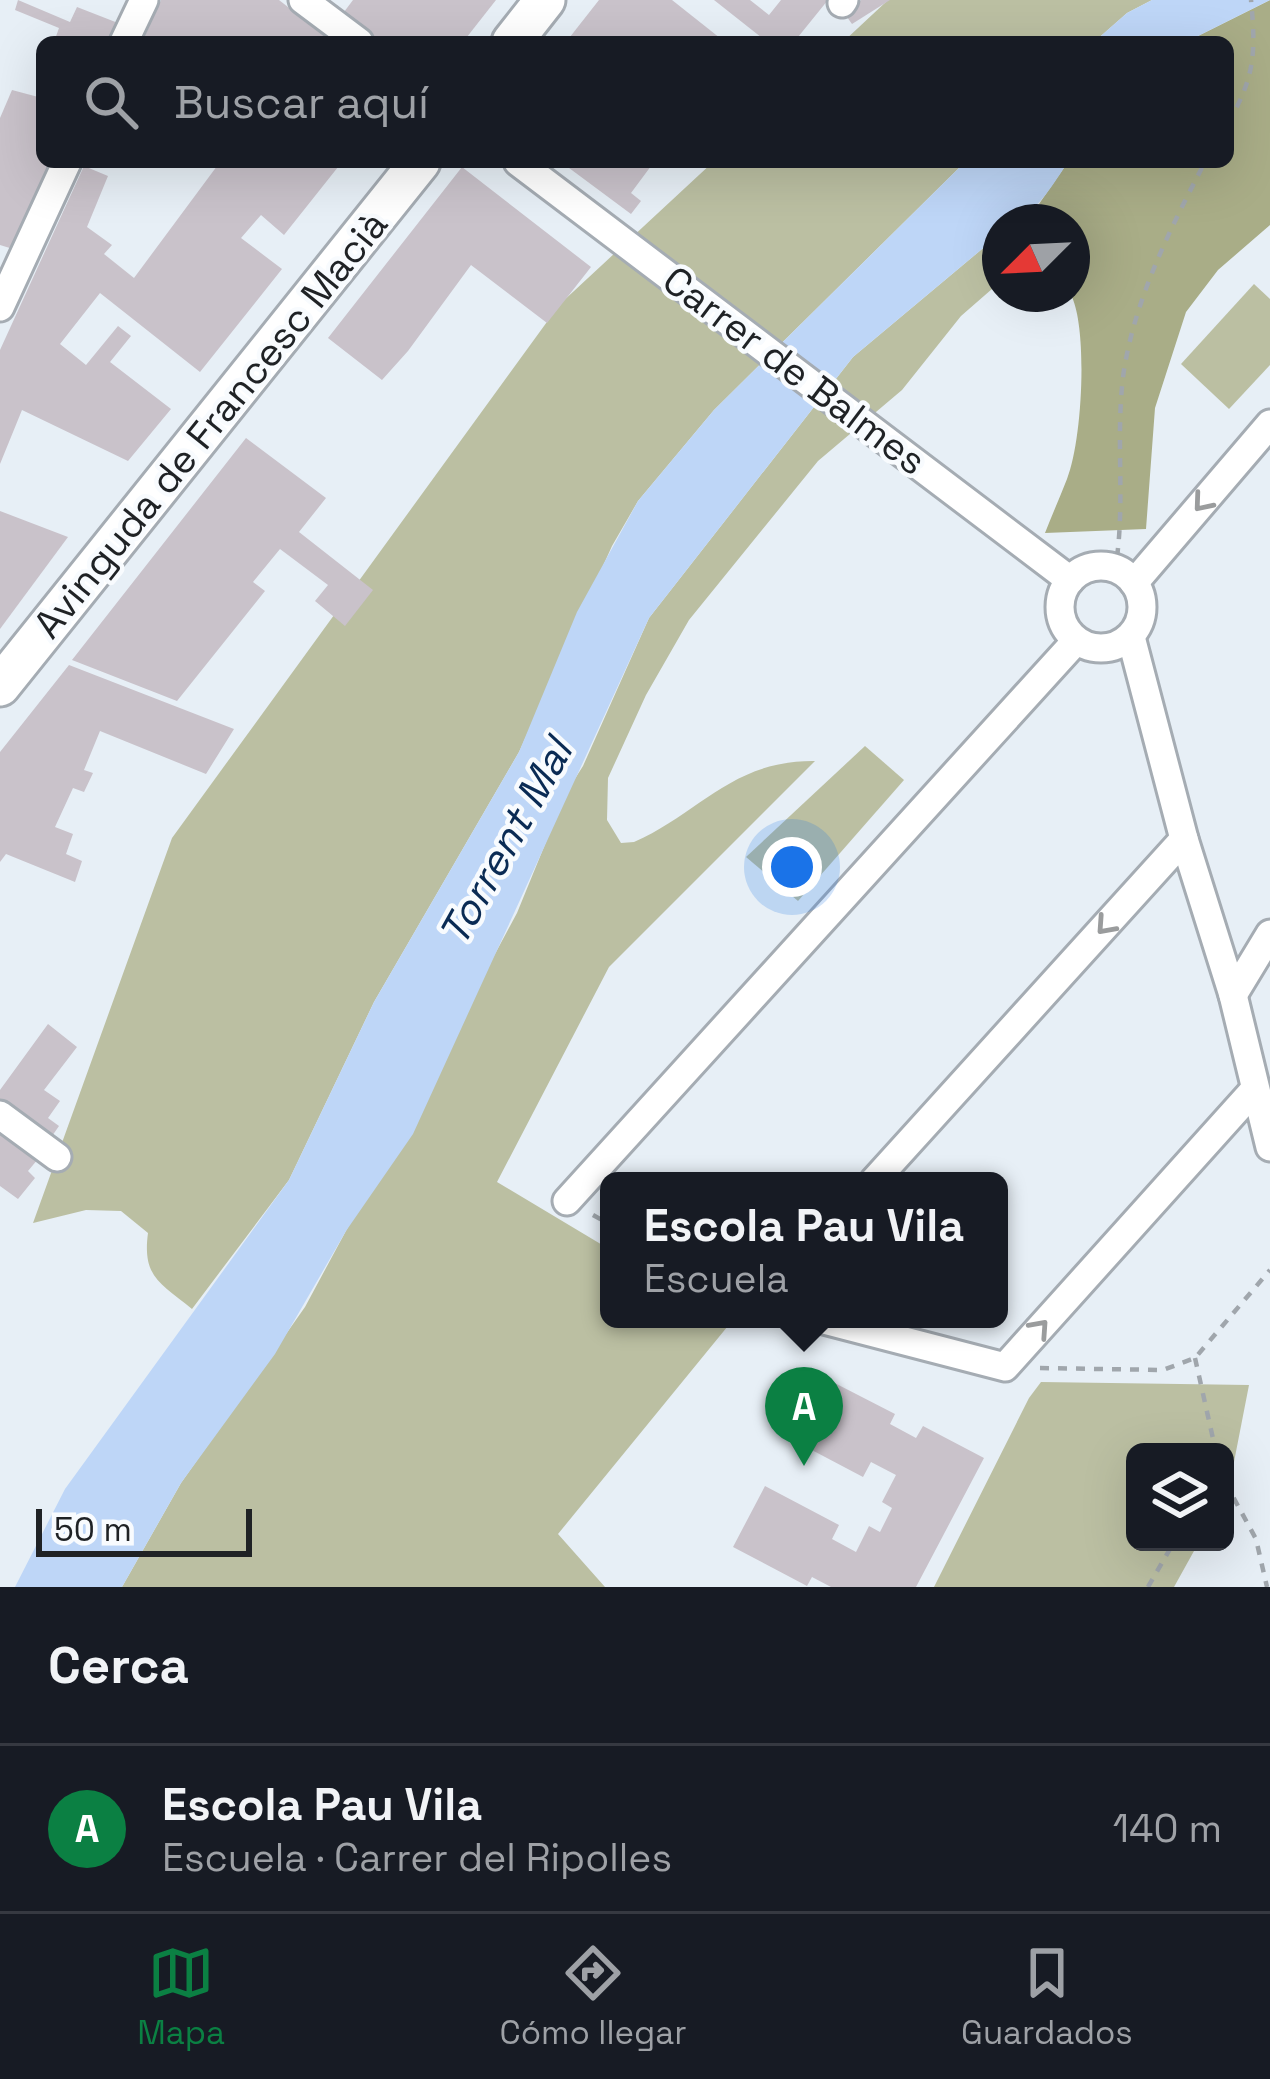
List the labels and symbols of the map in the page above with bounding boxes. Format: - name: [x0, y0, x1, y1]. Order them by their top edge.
- street label: Avinguda de Francesc Macià: [23, 201, 398, 648]
- north arrow: [982, 204, 1090, 312]
- street label: Carrer de Balmes: [653, 255, 936, 485]
- one-way arrow: [1195, 489, 1216, 511]
- water label: Torrent Mal: [427, 725, 586, 955]
- your location: [762, 837, 822, 897]
- one-way arrow: [1098, 912, 1119, 933]
- one-way arrow: [1026, 1321, 1047, 1342]
- pin: A: [765, 1367, 843, 1466]
- scale bar: [36, 1503, 252, 1556]

